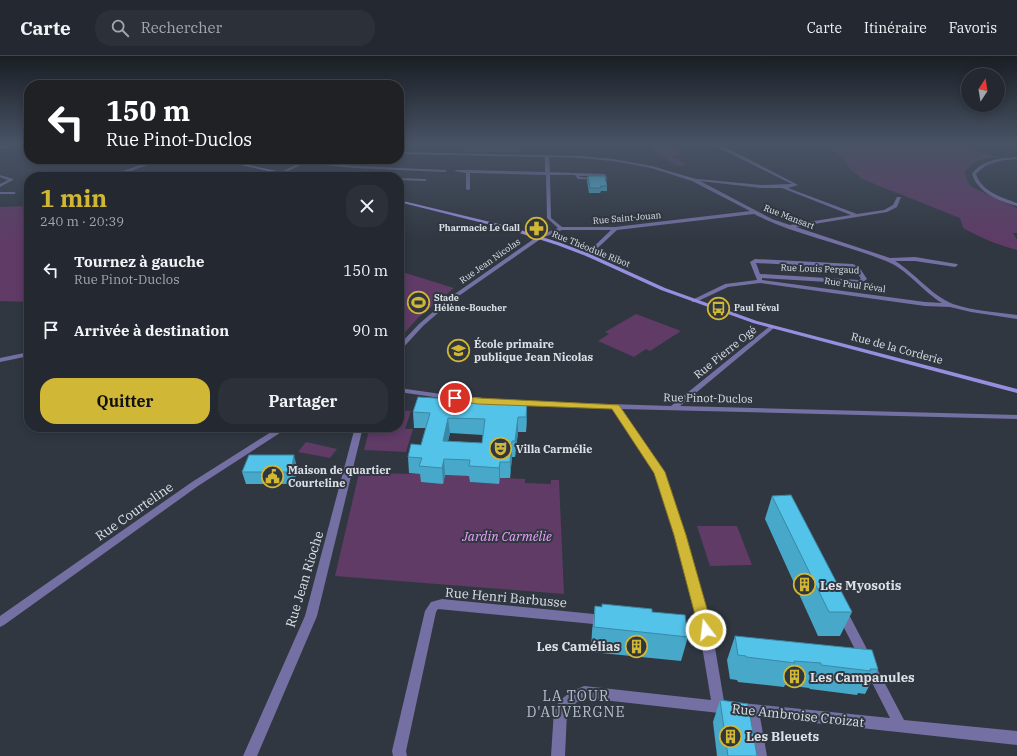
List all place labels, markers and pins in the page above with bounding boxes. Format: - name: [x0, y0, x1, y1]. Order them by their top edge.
- pharmacy icon: Pharmacie Le Gall: [523, 215, 549, 241]
- place label: Pharmacie Le Gall: [439, 222, 520, 233]
- sports icon: Stade Hélène-Boucher: [405, 290, 431, 316]
- place label: Stade Hélène-Boucher: [434, 292, 507, 313]
- bus stop icon: Paul Féval: [706, 295, 732, 321]
- place label: Paul Féval: [734, 302, 779, 313]
- place label: École primaire publique Jean Nicolas: [474, 336, 593, 364]
- school or university icon: École primaire publique Jean Nicolas: [446, 337, 472, 363]
- pin: [438, 381, 472, 415]
- theatre icon: Villa Carmélie: [487, 436, 513, 462]
- place label: Villa Carmélie: [516, 442, 592, 456]
- public building icon: Maison de quartier Courteline: [259, 463, 285, 489]
- place label: Maison de quartier Courteline: [288, 463, 391, 490]
- building icon: Les Myosotis: [792, 572, 818, 598]
- place label: Les Myosotis: [820, 577, 902, 594]
- building icon: Les Camélias: [623, 633, 649, 659]
- place label: Les Camélias: [536, 638, 620, 655]
- building icon: Les Campanules: [781, 664, 807, 690]
- place label: Les Campanules: [810, 669, 915, 686]
- building icon: Les Bleuets: [717, 723, 743, 749]
- place label: Les Bleuets: [746, 728, 819, 745]

